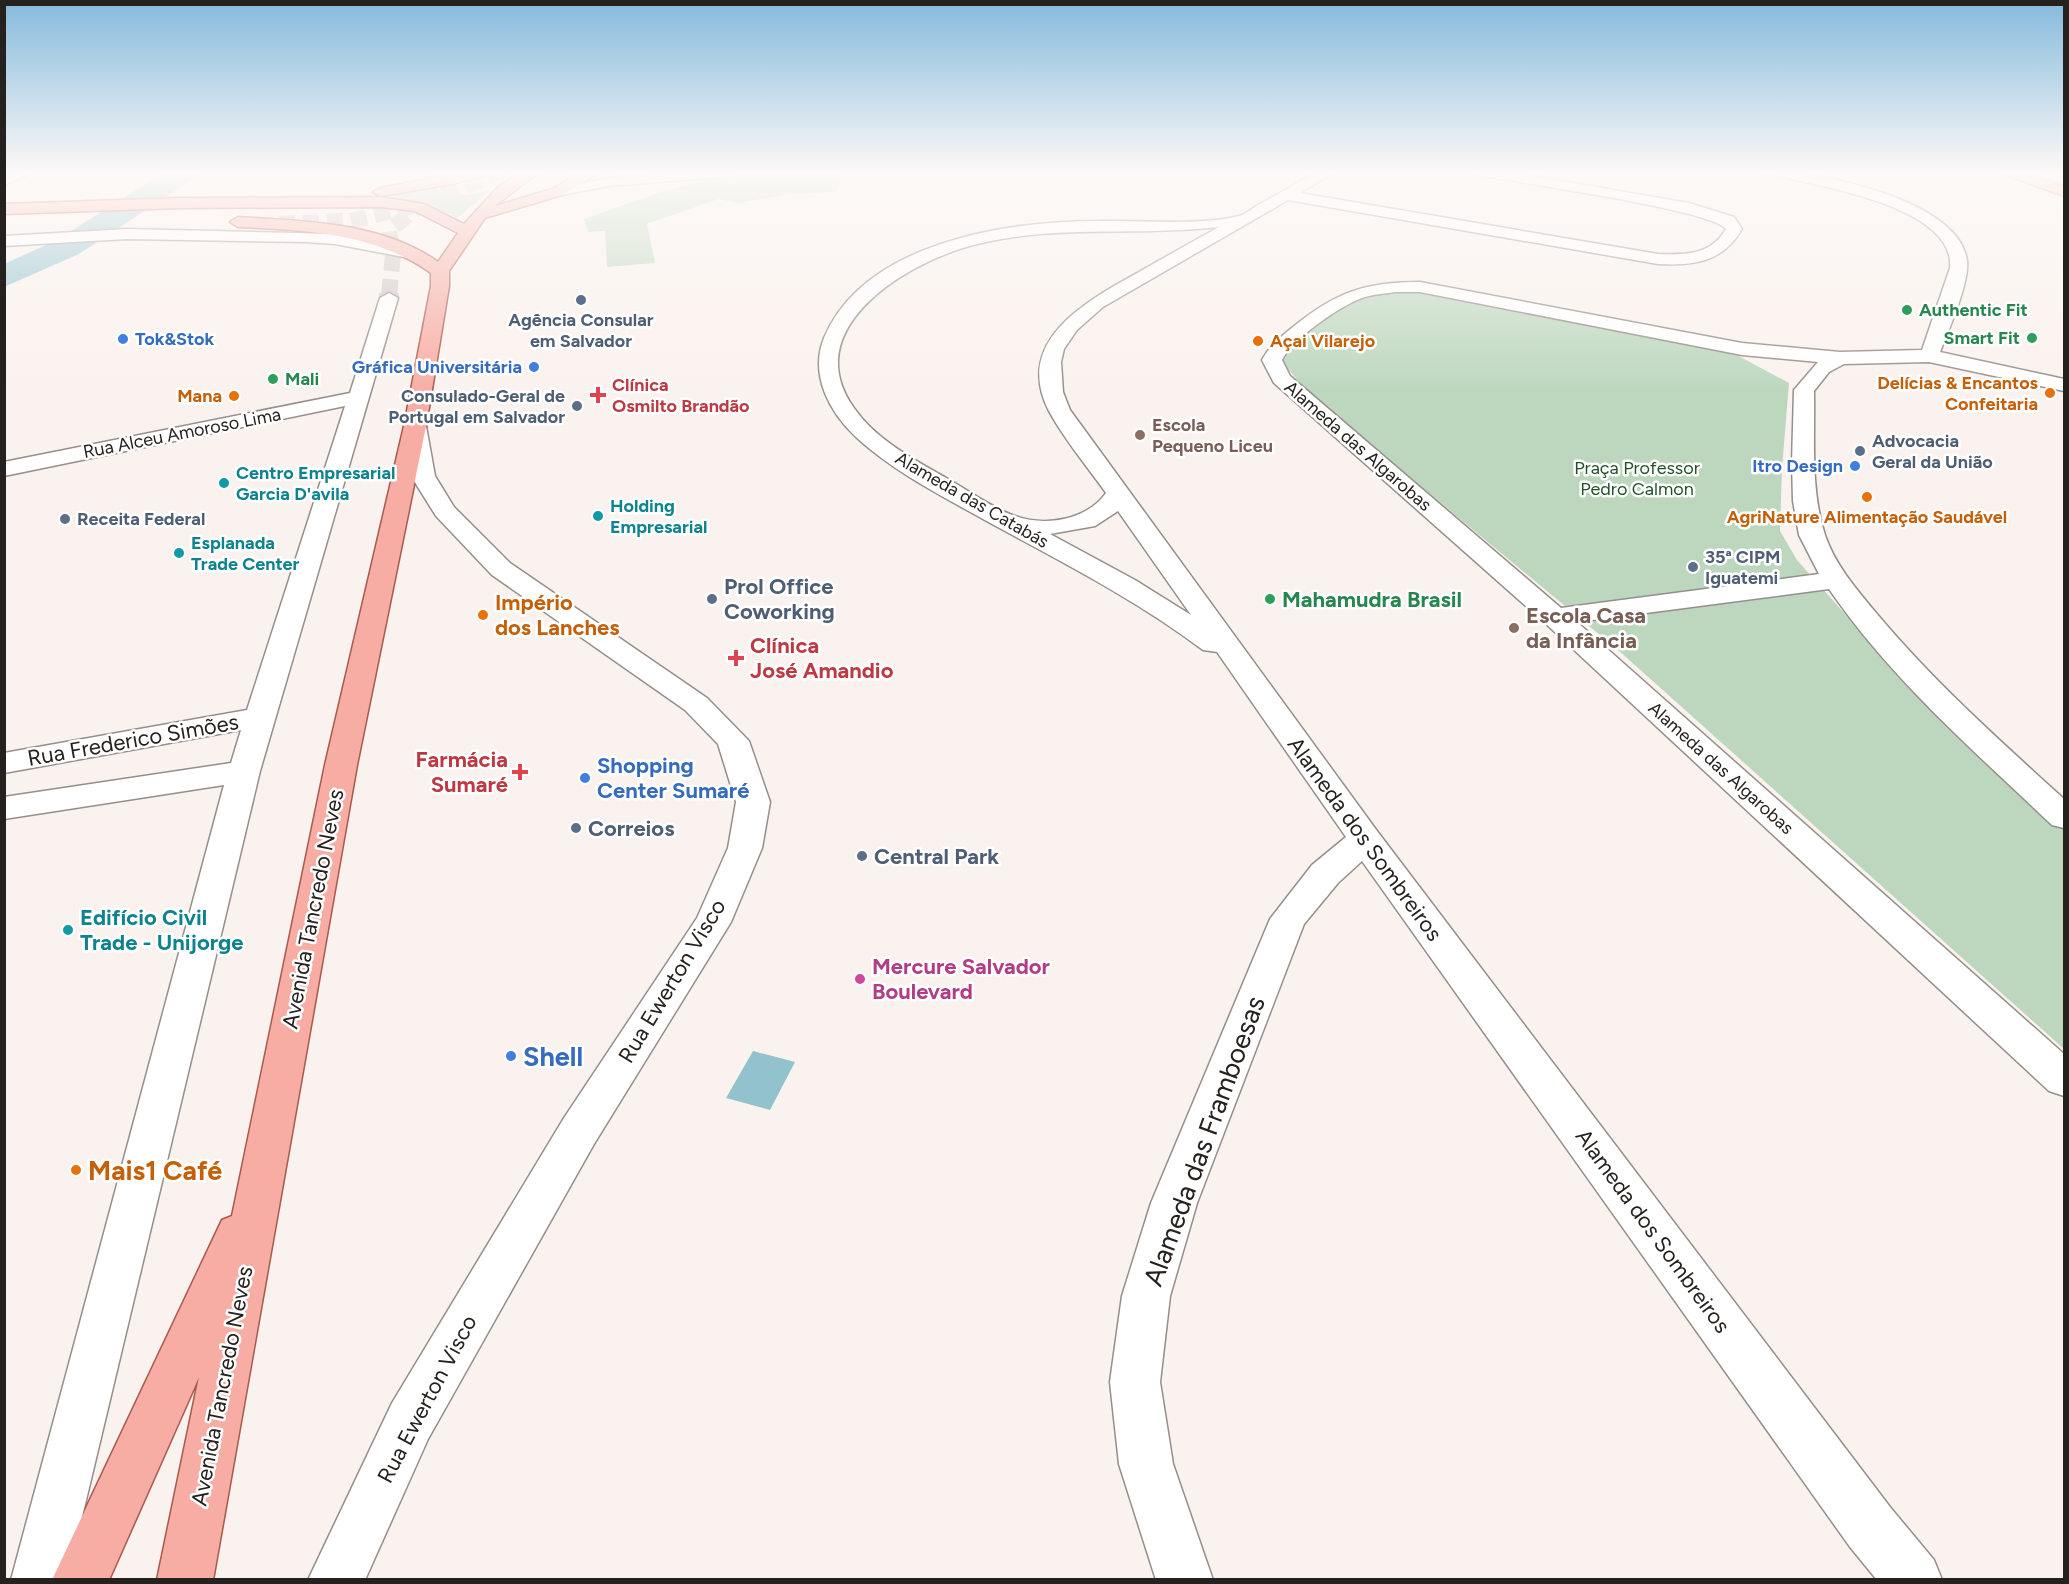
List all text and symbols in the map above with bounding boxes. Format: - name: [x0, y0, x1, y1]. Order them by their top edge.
- marker: Agência Consular em Salvador: [574, 293, 588, 307]
- place label: Authentic Fit: [1919, 299, 2028, 321]
- marker: Authentic Fit: [1900, 303, 1914, 317]
- place label: Agência Consular em Salvador: [508, 309, 654, 352]
- place label: Smart Fit: [1944, 327, 2020, 349]
- place label: Tok&Stok: [135, 328, 215, 350]
- place label: Açai Vilarejo: [1270, 330, 1375, 352]
- marker: Smart Fit: [2025, 331, 2039, 345]
- marker: Tok&Stok: [116, 332, 130, 346]
- marker: Açai Vilarejo: [1251, 334, 1265, 348]
- place label: Gráfica Universitária: [352, 356, 522, 378]
- marker: Gráfica Universitária: [527, 360, 541, 374]
- place label: Mali: [285, 368, 319, 390]
- marker: Mali: [266, 372, 280, 386]
- place label: Delícias & Encantos Confeitaria: [1877, 372, 2039, 415]
- place label: Clínica Osmilto Brandão: [612, 374, 750, 417]
- street label: Alameda das Algarobas: [1280, 376, 1436, 516]
- place label: Mana: [177, 385, 222, 407]
- place label: Consulado-Geral de Portugal em Salvador: [388, 385, 565, 428]
- marker: Clínica Osmilto Brandão: [589, 386, 607, 404]
- marker: Delícias & Encantos Confeitaria: [2043, 386, 2057, 400]
- marker: Mana: [227, 389, 241, 403]
- marker: Consulado-Geral de Portugal em Salvador: [570, 399, 584, 413]
- street label: Rua Alceu Amoroso Lima: [81, 403, 283, 463]
- place label: Escola Pequeno Liceu: [1152, 414, 1273, 457]
- marker: Escola Pequeno Liceu: [1133, 428, 1147, 442]
- place label: Advocacia Geral da União: [1872, 430, 1993, 473]
- marker: Advocacia Geral da União: [1853, 444, 1867, 458]
- street label: Alameda das Catabás: [891, 447, 1053, 553]
- place label: Itro Design: [1752, 455, 1843, 477]
- park label: Praça Professor Pedro Calmon: [1574, 457, 1700, 500]
- marker: Itro Design: [1848, 459, 1862, 473]
- place label: Centro Empresarial Garcia D'avila: [236, 462, 396, 505]
- marker: Centro Empresarial Garcia D'avila: [217, 476, 231, 490]
- marker: AgriNature Alimentação Saudável: [1860, 490, 1874, 504]
- place label: Holding Empresarial: [610, 495, 707, 538]
- place label: AgriNature Alimentação Saudável: [1727, 506, 2007, 528]
- place label: Receita Federal: [77, 508, 205, 530]
- marker: Holding Empresarial: [591, 509, 605, 523]
- marker: Receita Federal: [58, 512, 72, 526]
- place label: Esplanada Trade Center: [191, 532, 300, 575]
- marker: Esplanada Trade Center: [172, 546, 186, 560]
- place label: 35ª CIPM Iguatemi: [1705, 546, 1780, 589]
- marker: 35ª CIPM Iguatemi: [1686, 560, 1700, 574]
- place label: Prol Office Coworking: [724, 573, 835, 625]
- place label: Mahamudra Brasil: [1282, 586, 1462, 613]
- place label: Império dos Lanches: [495, 589, 619, 641]
- marker: Prol Office Coworking: [705, 592, 719, 606]
- marker: Mahamudra Brasil: [1263, 592, 1277, 606]
- place label: Escola Casa da Infância: [1526, 602, 1646, 654]
- marker: Império dos Lanches: [476, 608, 490, 622]
- marker: Escola Casa da Infância: [1507, 621, 1521, 635]
- place label: Clínica José Amandio: [750, 632, 894, 684]
- marker: Clínica José Amandio: [727, 649, 745, 667]
- street label: Alameda das Algarobas: [1644, 697, 1798, 839]
- street label: Rua Frederico Simões: [25, 708, 241, 772]
- street label: Alameda dos Sombreiros: [1282, 732, 1448, 946]
- place label: Farmácia Sumaré: [416, 746, 508, 798]
- place label: Shopping Center Sumaré: [597, 752, 749, 804]
- marker: Farmácia Sumaré: [513, 765, 527, 779]
- marker: Shopping Center Sumaré: [578, 771, 592, 785]
- street label: Avenida Tancredo Neves: [276, 787, 350, 1031]
- place label: Correios: [588, 815, 674, 842]
- marker: Correios: [569, 821, 583, 835]
- place label: Central Park: [874, 843, 999, 870]
- marker: Central Park: [855, 849, 869, 863]
- street label: Rua Ewerton Visco: [612, 894, 732, 1068]
- place label: Edifício Civil Trade - Unijorge: [80, 904, 243, 956]
- marker: Edifício Civil Trade - Unijorge: [61, 923, 75, 937]
- place label: Mercure Salvador Boulevard: [872, 953, 1051, 1005]
- marker: Mercure Salvador Boulevard: [853, 972, 867, 986]
- street label: Alameda das Framboesas: [1136, 991, 1272, 1291]
- place label: Shell: [523, 1040, 583, 1073]
- marker: Shell: [504, 1049, 518, 1063]
- street label: Alameda dos Sombreiros: [1570, 1124, 1736, 1338]
- place label: Mais1 Café: [88, 1154, 222, 1187]
- marker: Mais1 Café: [69, 1163, 83, 1177]
- street label: Avenida Tancredo Neves: [185, 1264, 259, 1508]
- street label: Rua Ewerton Visco: [371, 1310, 483, 1488]

